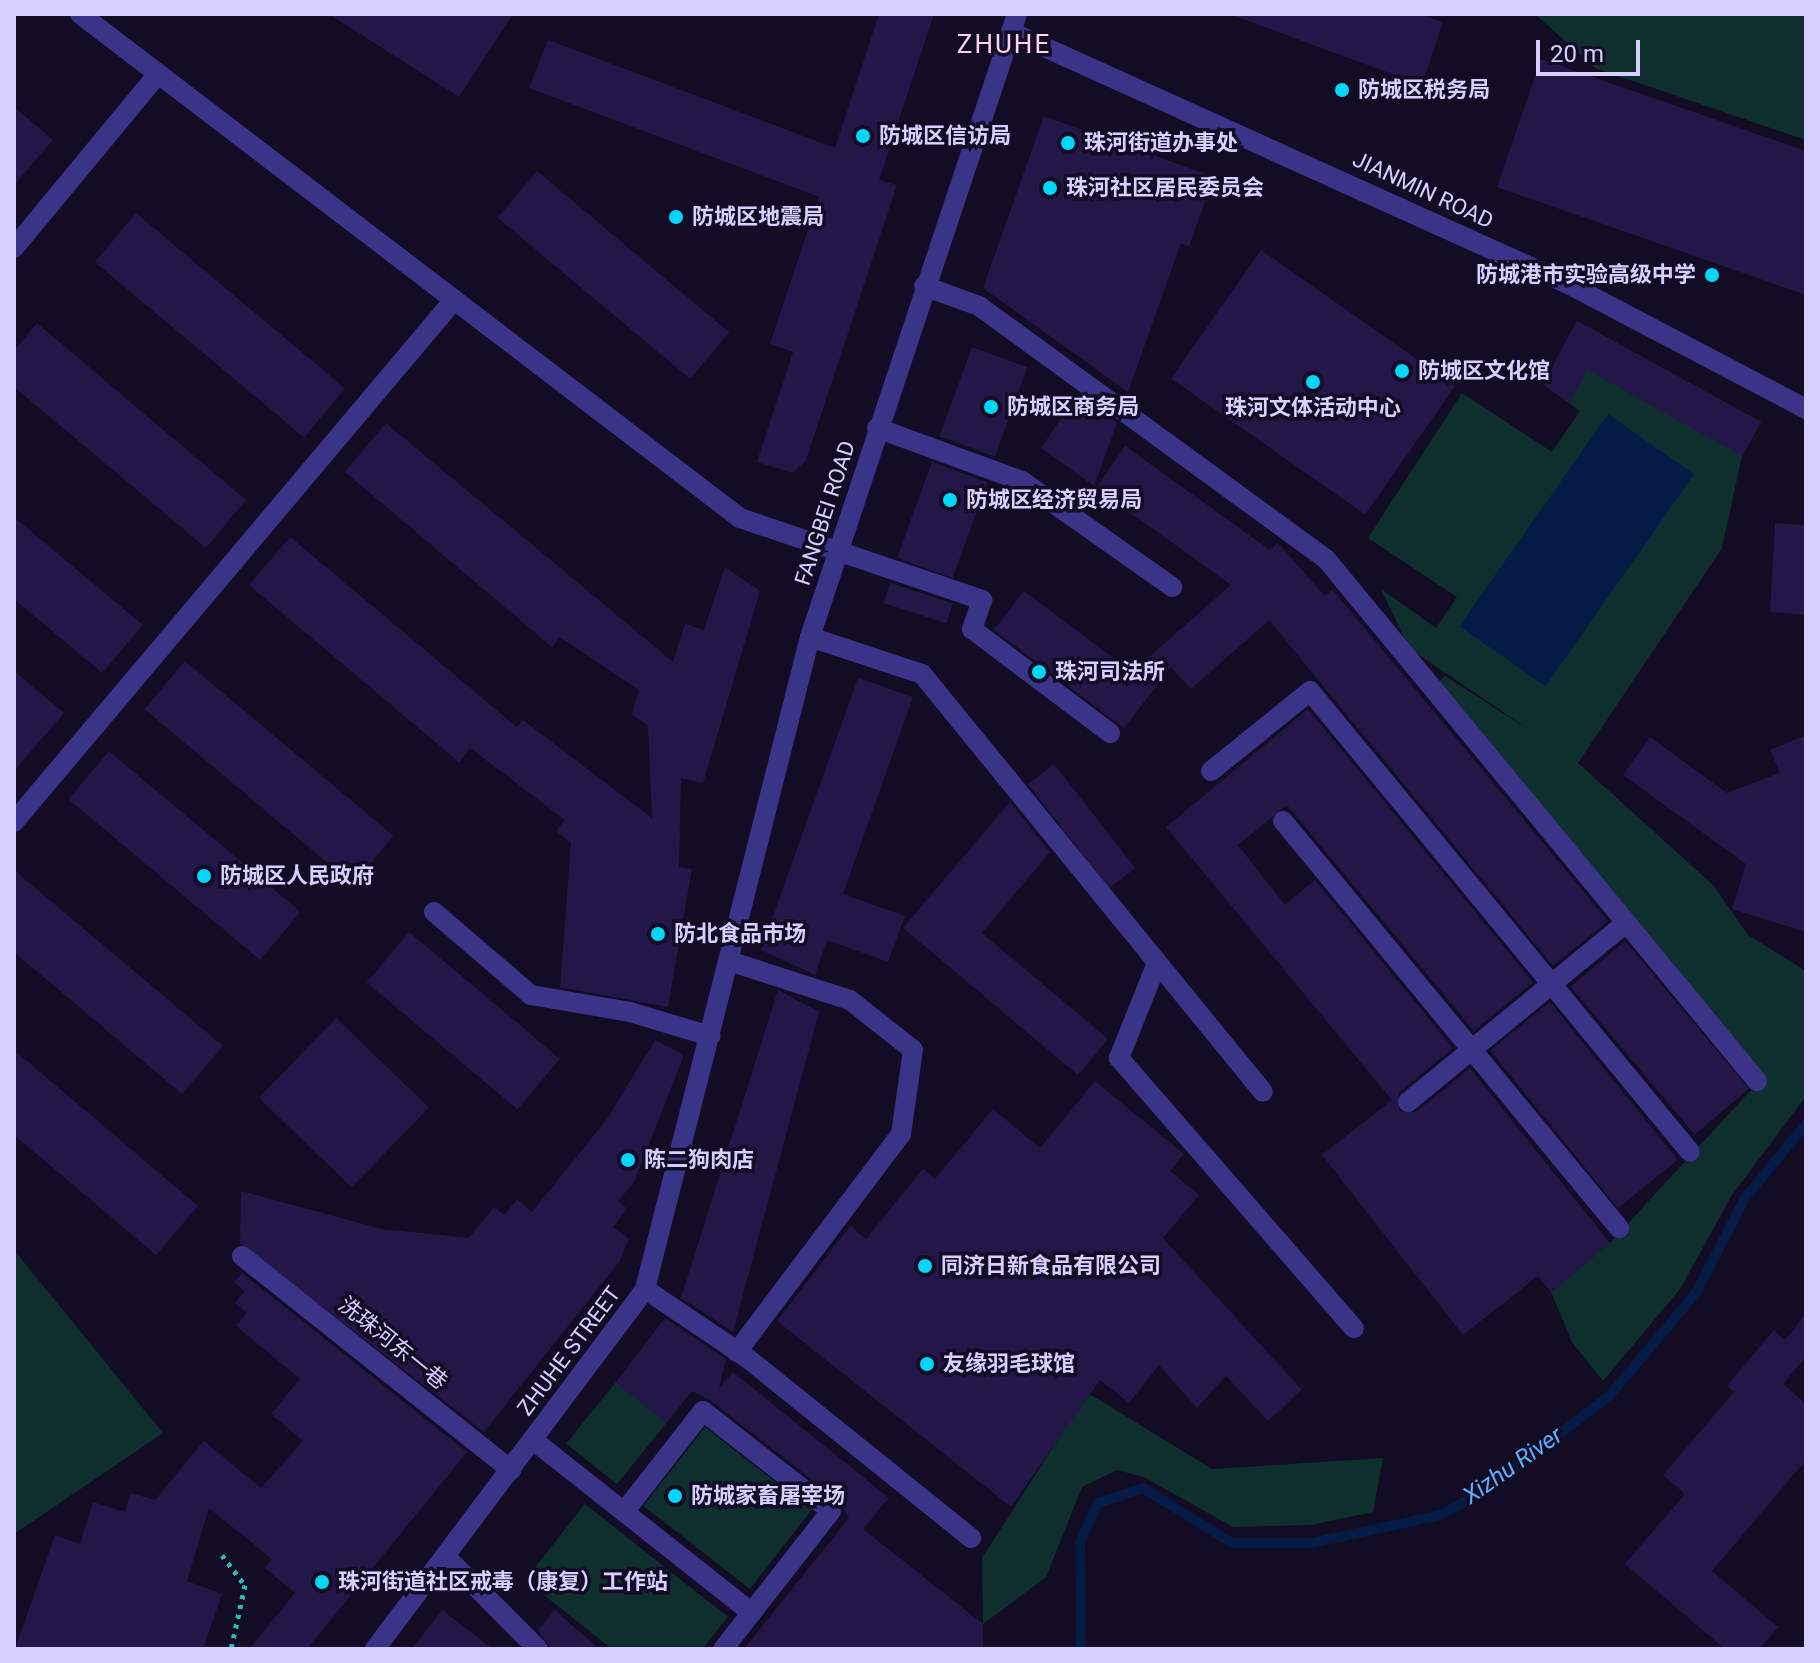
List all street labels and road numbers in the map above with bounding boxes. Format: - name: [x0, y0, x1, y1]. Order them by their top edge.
- street label: JIANMIN ROAD: [1349, 146, 1497, 234]
- street label: FANGBEI ROAD: [789, 437, 861, 589]
- street label: ZHUHE STREET: [512, 1281, 626, 1421]
- street label: 洗珠河东一巷: [333, 1291, 453, 1395]

